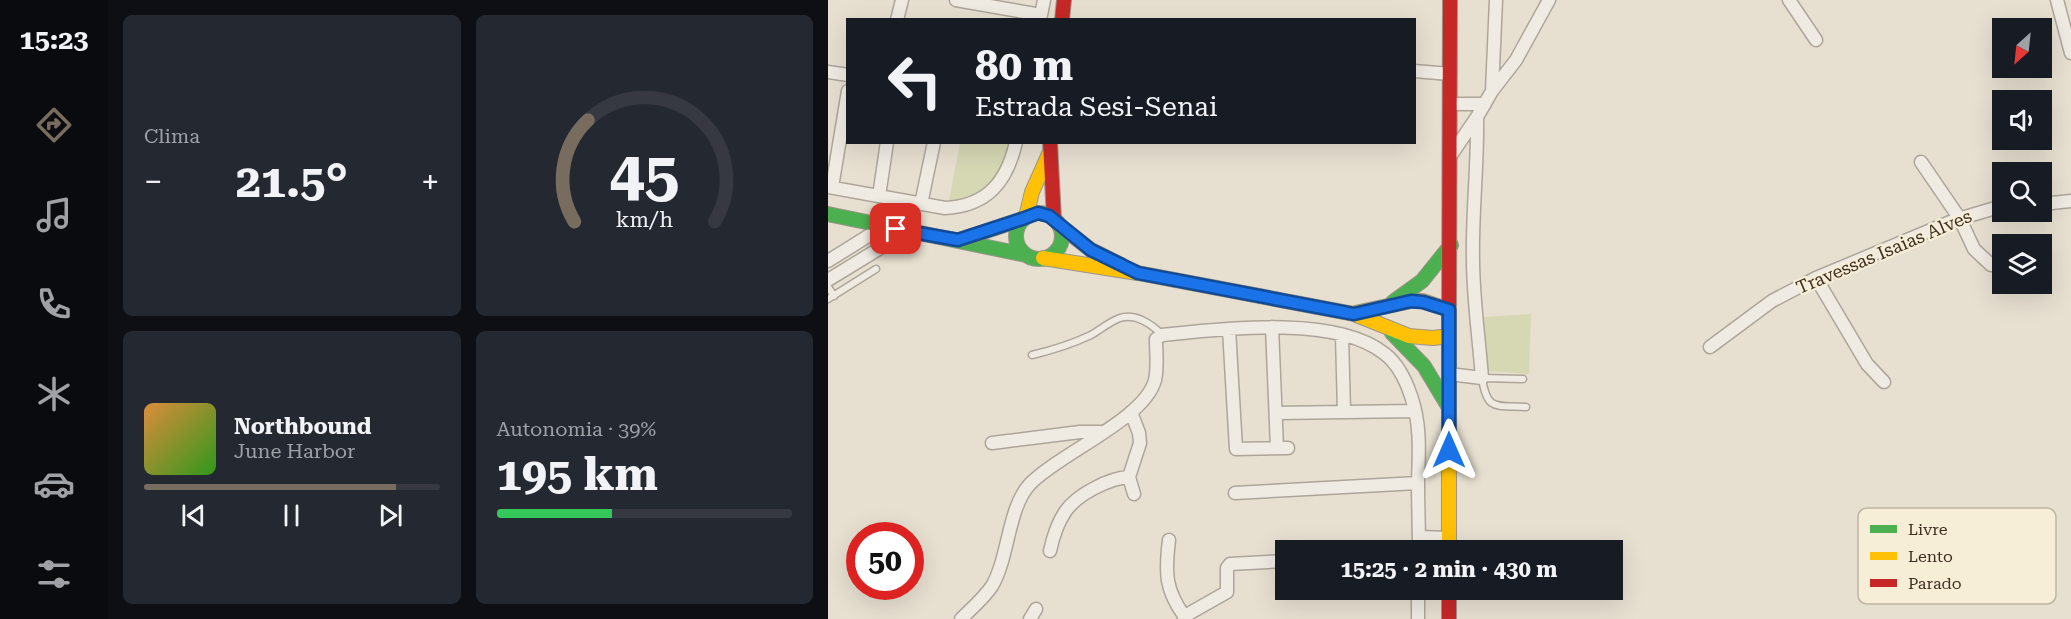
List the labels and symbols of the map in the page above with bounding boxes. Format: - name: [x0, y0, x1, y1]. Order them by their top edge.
- north arrow: [1992, 18, 2052, 78]
- pin: [870, 203, 921, 254]
- street label: Travessas Isaias Alves: [1793, 205, 1975, 298]
- position arrow: [1417, 418, 1481, 482]
- legend: [1858, 508, 2056, 604]
- text: Livre: [1908, 520, 1948, 539]
- speed limit sign: 50: [846, 522, 924, 600]
- text: Lento: [1908, 547, 1953, 566]
- text: Parado: [1908, 574, 1962, 593]

